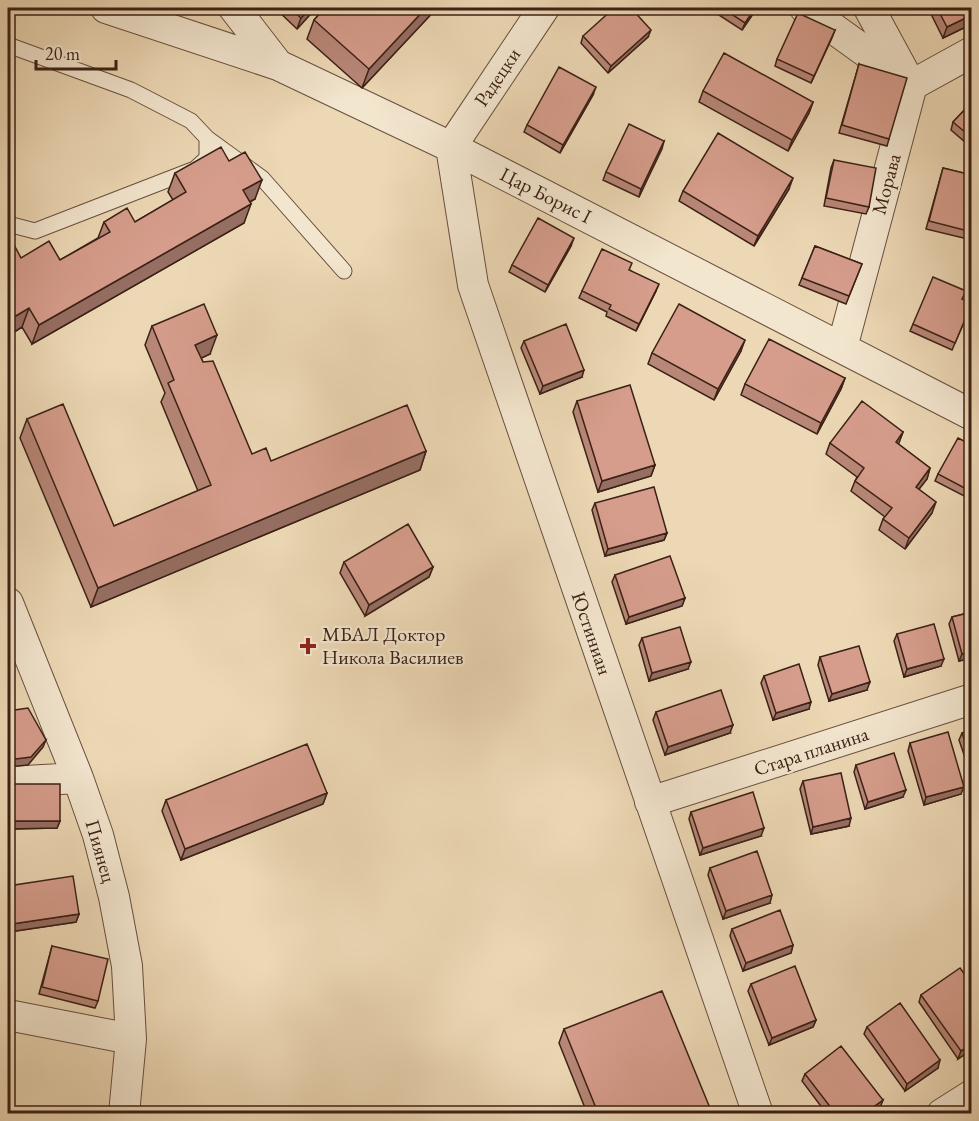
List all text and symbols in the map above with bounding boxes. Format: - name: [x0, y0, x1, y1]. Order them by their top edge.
- scale bar: [36, 33, 116, 71]
- text: 20 m: [45, 42, 80, 65]
- street label: Радецки: [468, 42, 526, 111]
- street label: Морава: [865, 151, 907, 217]
- street label: Цар Борис I: [496, 161, 596, 229]
- street label: Юстиниан: [566, 588, 618, 678]
- place label: МБАЛ Доктор Никола Василиев: [322, 621, 464, 670]
- marker: МБАЛ Доктор Никола Василиев: [299, 637, 317, 655]
- street label: Стара планина: [750, 720, 872, 782]
- street label: Пиянец: [80, 816, 123, 886]

